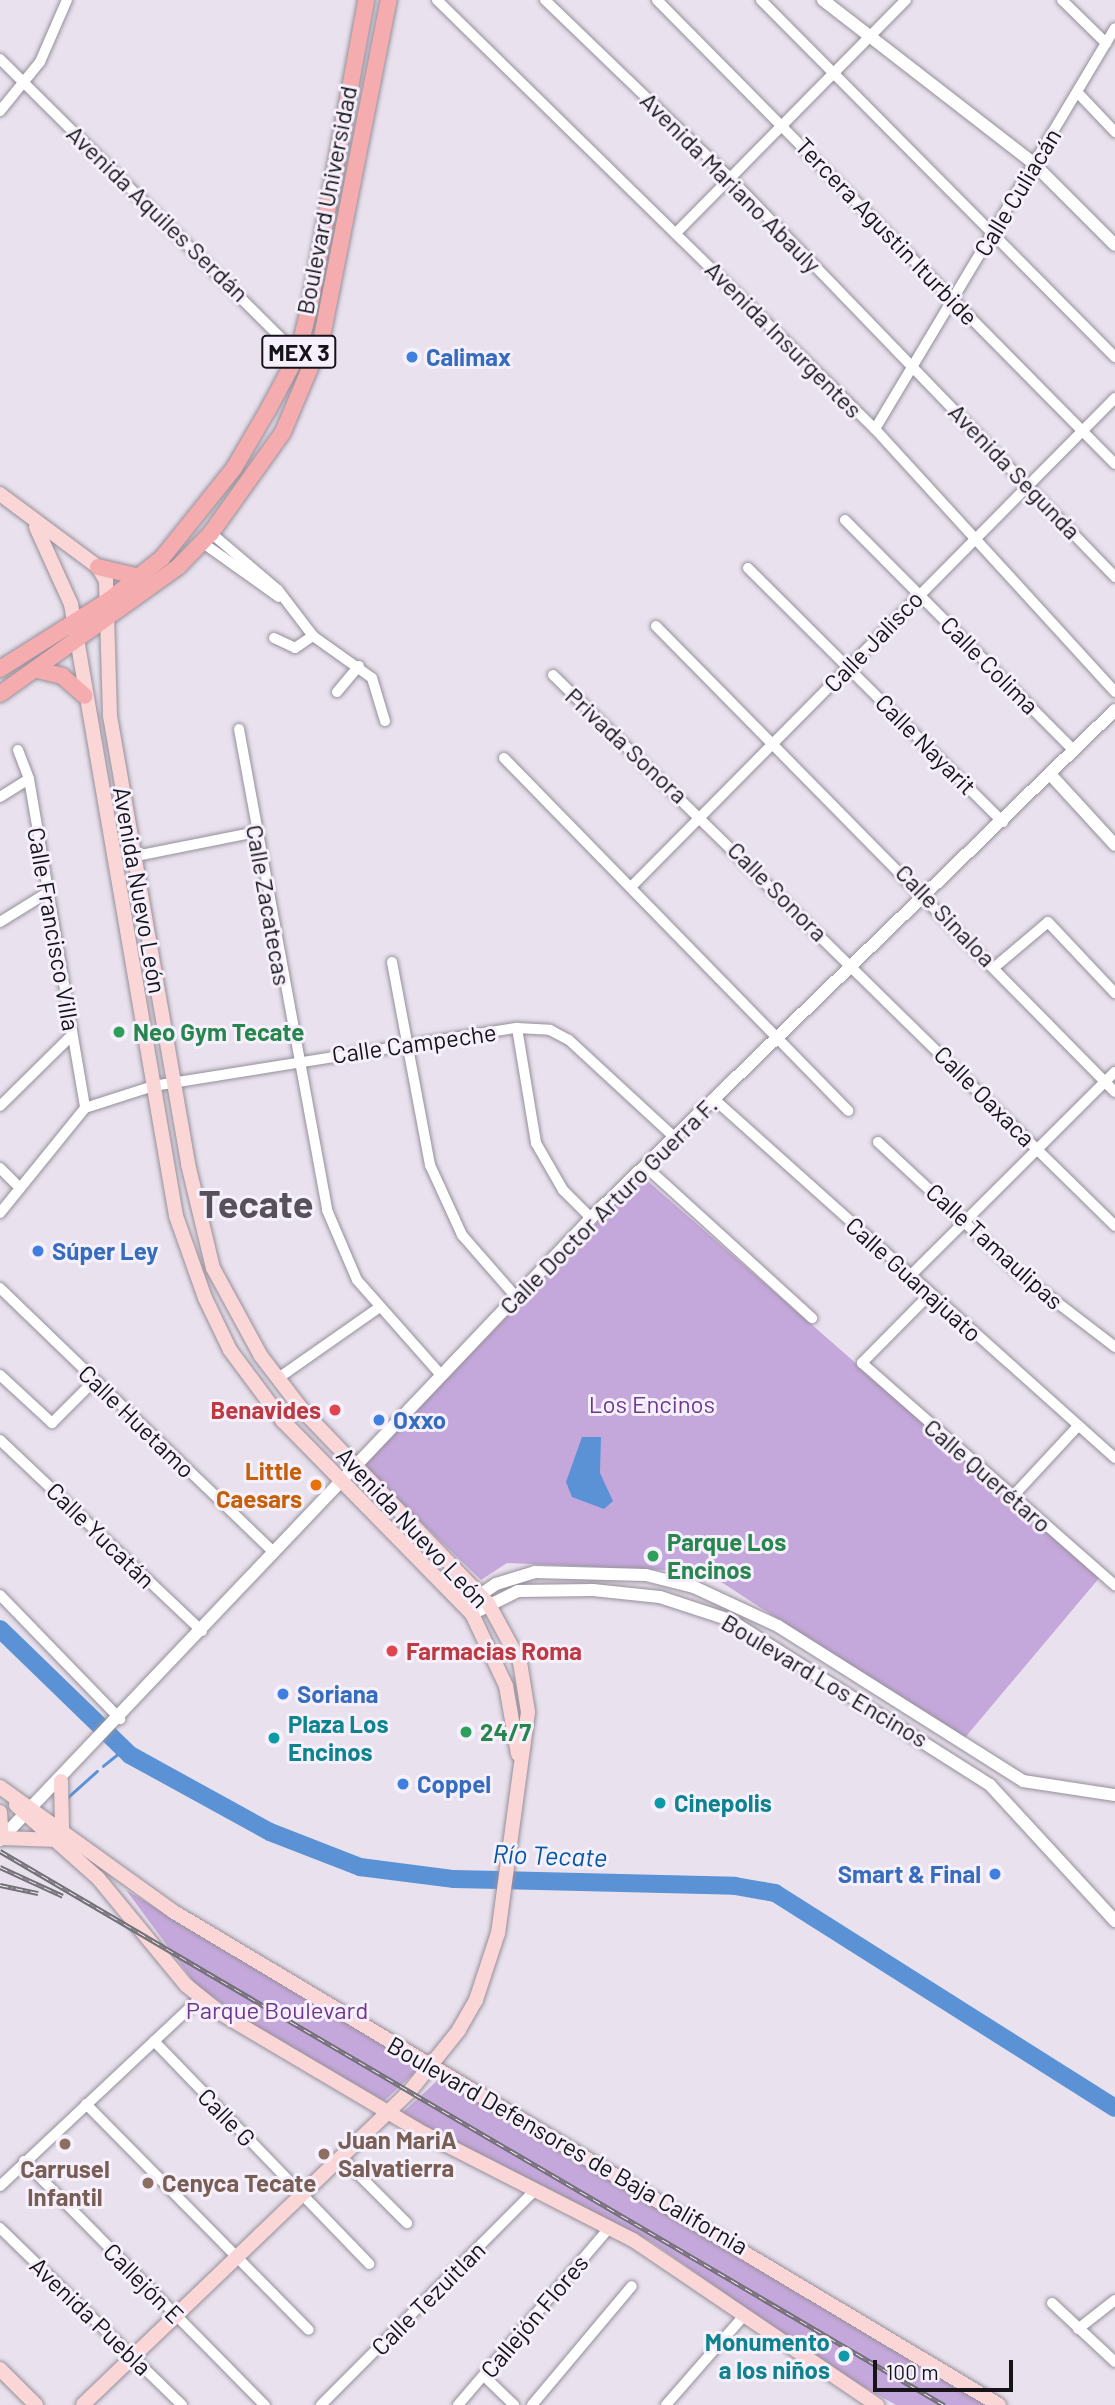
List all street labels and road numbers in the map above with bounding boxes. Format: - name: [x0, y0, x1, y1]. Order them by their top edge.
- street label: Boulevard Universidad: [290, 83, 362, 317]
- street label: Avenida Mariano Abauly: [635, 86, 827, 278]
- street label: Avenida Aquiles Serdán: [61, 119, 255, 307]
- street label: Calle Culiacán: [967, 123, 1067, 261]
- street label: Tercera Agustin Iturbide: [790, 131, 984, 331]
- street label: Avenida Insurgentes: [700, 255, 868, 423]
- road number: MEX 3: [260, 332, 338, 372]
- street label: Avenida Segunda: [943, 397, 1087, 545]
- street label: Calle Jalisco: [817, 584, 929, 698]
- street label: Calle Colima: [935, 610, 1045, 720]
- street label: Privada Sonora: [560, 681, 694, 809]
- street label: Calle Nayarit: [870, 688, 982, 800]
- street label: Avenida Nuevo León: [108, 784, 172, 996]
- street label: Calle Zacatecas: [241, 822, 297, 988]
- street label: Calle Francisco Villa: [22, 825, 86, 1033]
- street label: Calle Sonora: [722, 835, 834, 947]
- street label: Calle Sinaloa: [890, 858, 1002, 972]
- street label: Calle Campeche: [330, 1017, 498, 1069]
- street label: Calle Oaxaca: [929, 1040, 1041, 1152]
- street label: Calle Doctor Arturo Guerra F.: [493, 1090, 723, 1320]
- street label: Calle Tamaulipas: [921, 1177, 1069, 1315]
- street label: Calle Guanajuato: [840, 1211, 988, 1347]
- street label: Calle Huetamo: [73, 1358, 201, 1484]
- street label: Calle Querétaro: [919, 1412, 1057, 1538]
- street label: Avenida Nuevo León: [331, 1441, 495, 1613]
- street label: Calle Yucatán: [41, 1476, 161, 1594]
- street label: Boulevard Los Encinos: [717, 1607, 933, 1753]
- street label: Boulevard Defensores de Baja California: [383, 2030, 753, 2260]
- street label: Calle G: [192, 2082, 262, 2152]
- street label: Calle Tezuitlan: [365, 2235, 491, 2361]
- street label: Callejón E: [98, 2237, 190, 2329]
- street label: Callejón Flores: [474, 2249, 594, 2383]
- street label: Avenida Puebla: [24, 2251, 158, 2381]

